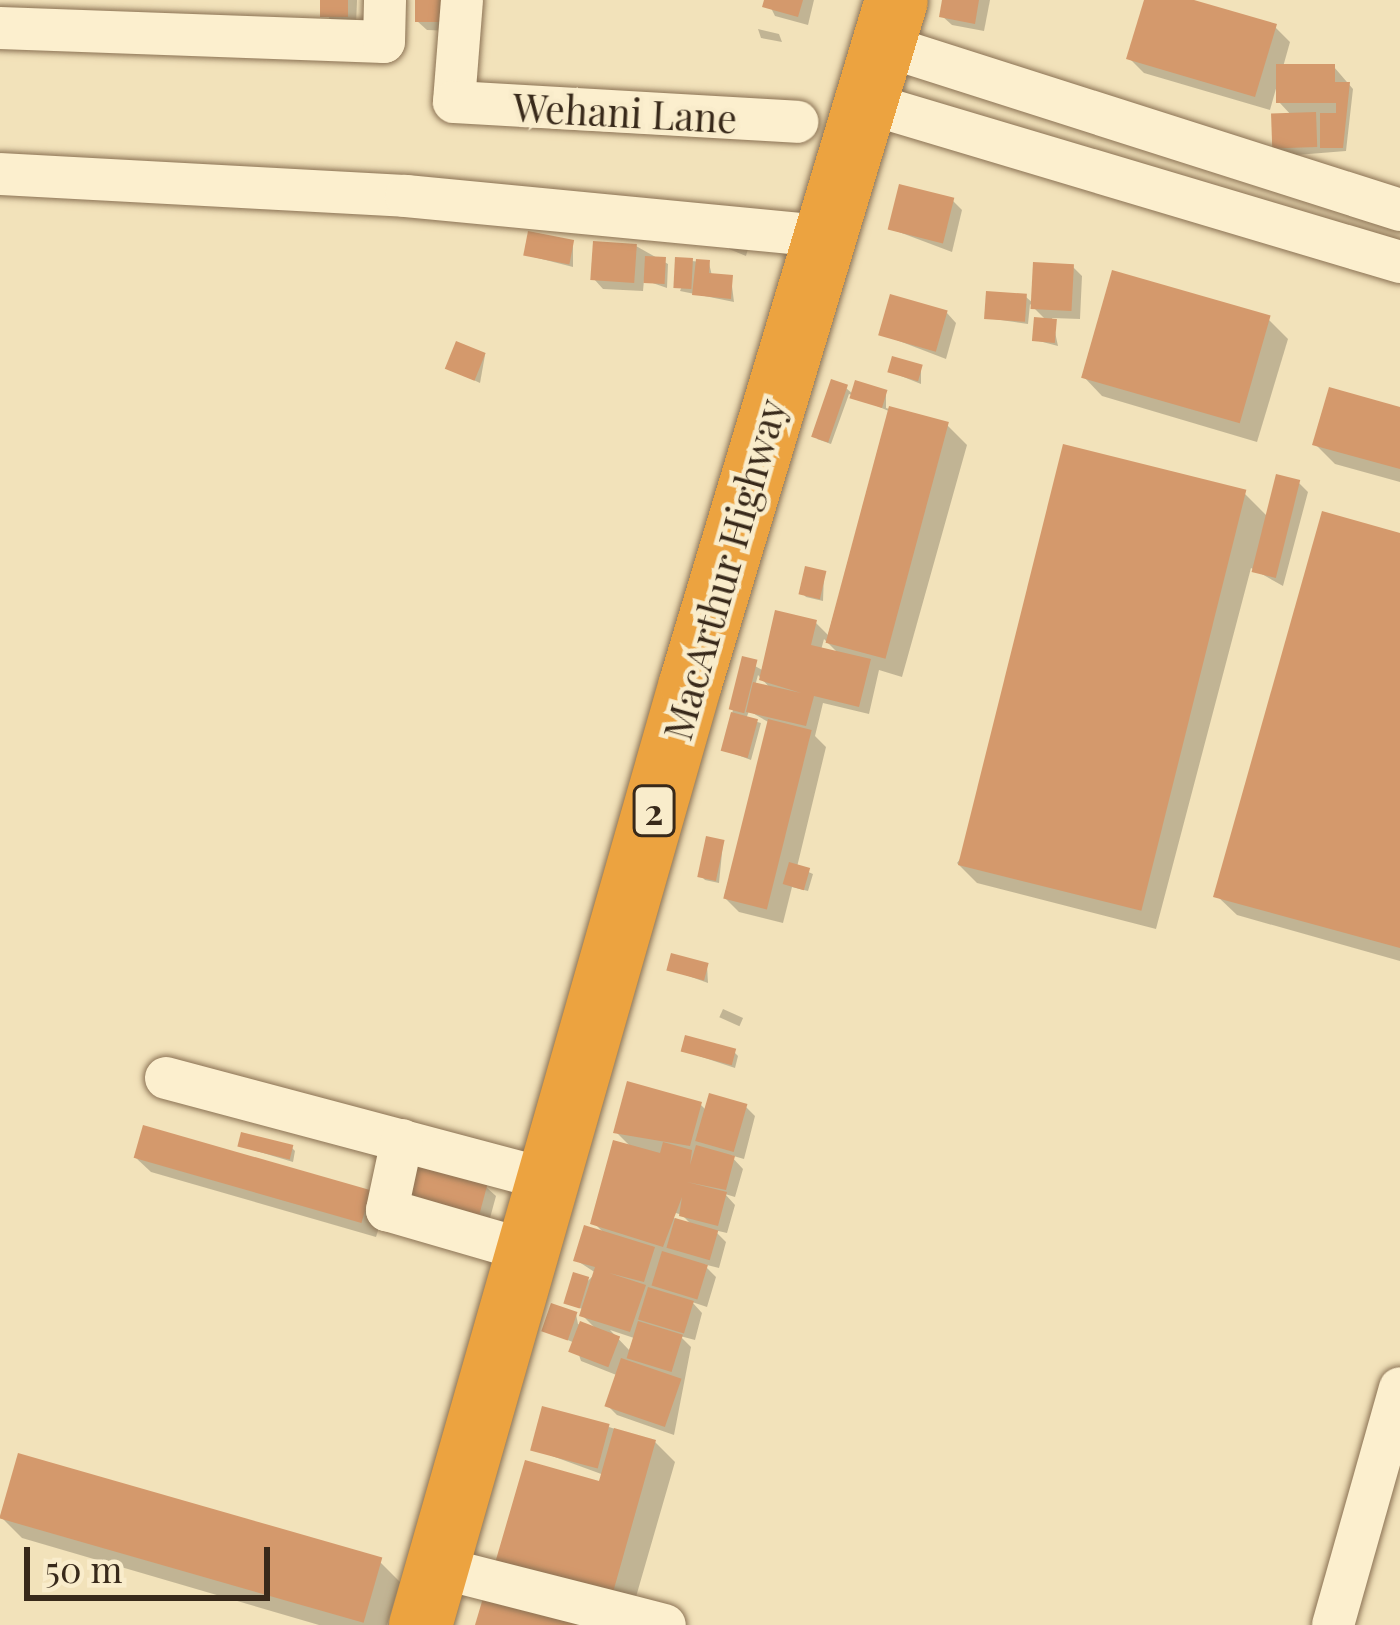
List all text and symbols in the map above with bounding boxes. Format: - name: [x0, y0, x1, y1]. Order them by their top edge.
- street label: Wehani Lane: [512, 83, 738, 141]
- street label: MacArthur Highway: [653, 393, 795, 745]
- road number: 2: [630, 781, 678, 841]
- scale bar: [30, 1523, 276, 1597]
- text: 50 m: [45, 1544, 122, 1592]

